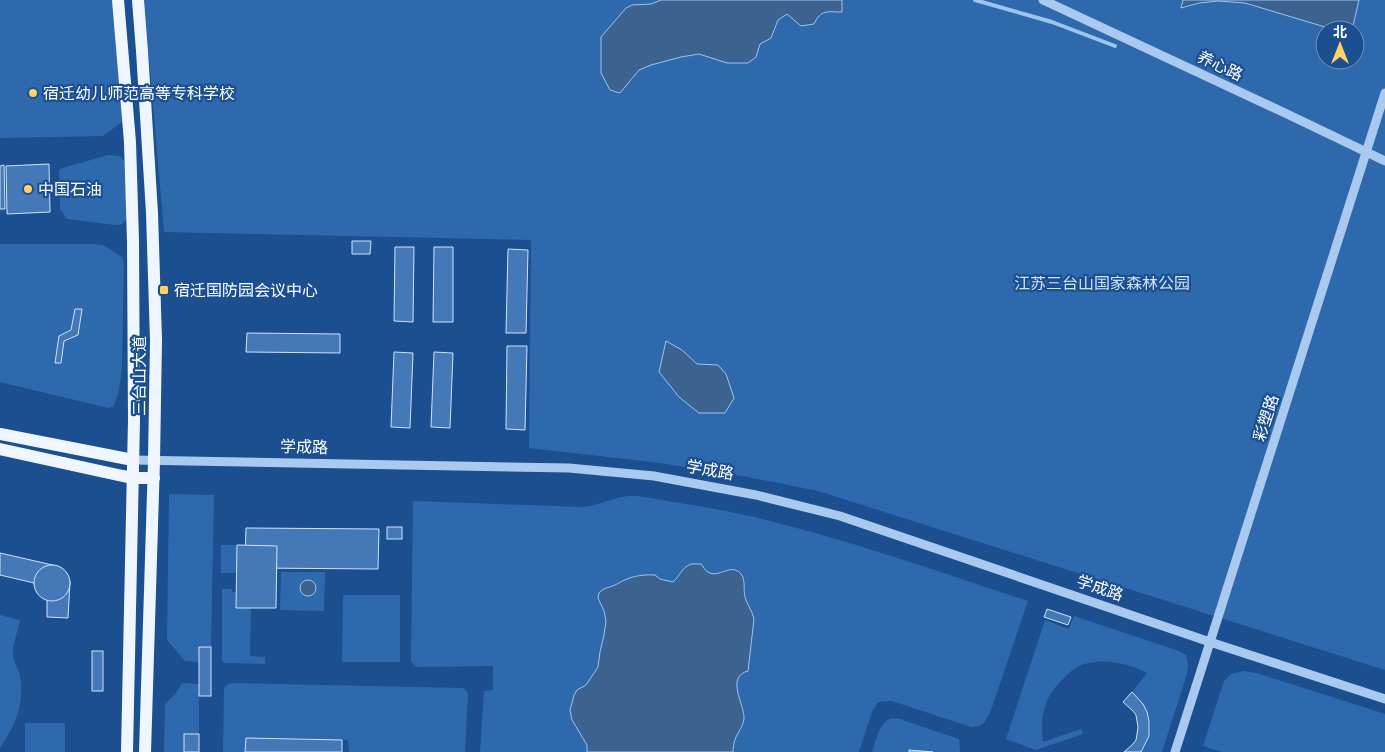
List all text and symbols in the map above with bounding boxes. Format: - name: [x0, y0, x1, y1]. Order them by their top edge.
- north arrow: [1315, 20, 1365, 70]
- text: 北: [1333, 22, 1347, 42]
- street label: 养心路: [1193, 45, 1247, 87]
- place label: 宿迁幼儿师范高等专科学校: [43, 82, 235, 105]
- marker: 宿迁幼儿师范高等专科学校: [27, 87, 39, 99]
- place label: 中国石油: [38, 178, 102, 201]
- marker: 中国石油: [22, 183, 34, 195]
- park label: 江苏三台山国家森林公园: [1014, 272, 1190, 295]
- place label: 宿迁国防园会议中心: [174, 279, 318, 302]
- marker: 宿迁国防园会议中心: [158, 284, 170, 296]
- street label: 三台山大道: [128, 336, 151, 416]
- street label: 彩塑路: [1248, 392, 1284, 444]
- street label: 学成路: [280, 435, 328, 459]
- street label: 学成路: [684, 455, 736, 485]
- street label: 学成路: [1074, 569, 1126, 607]

